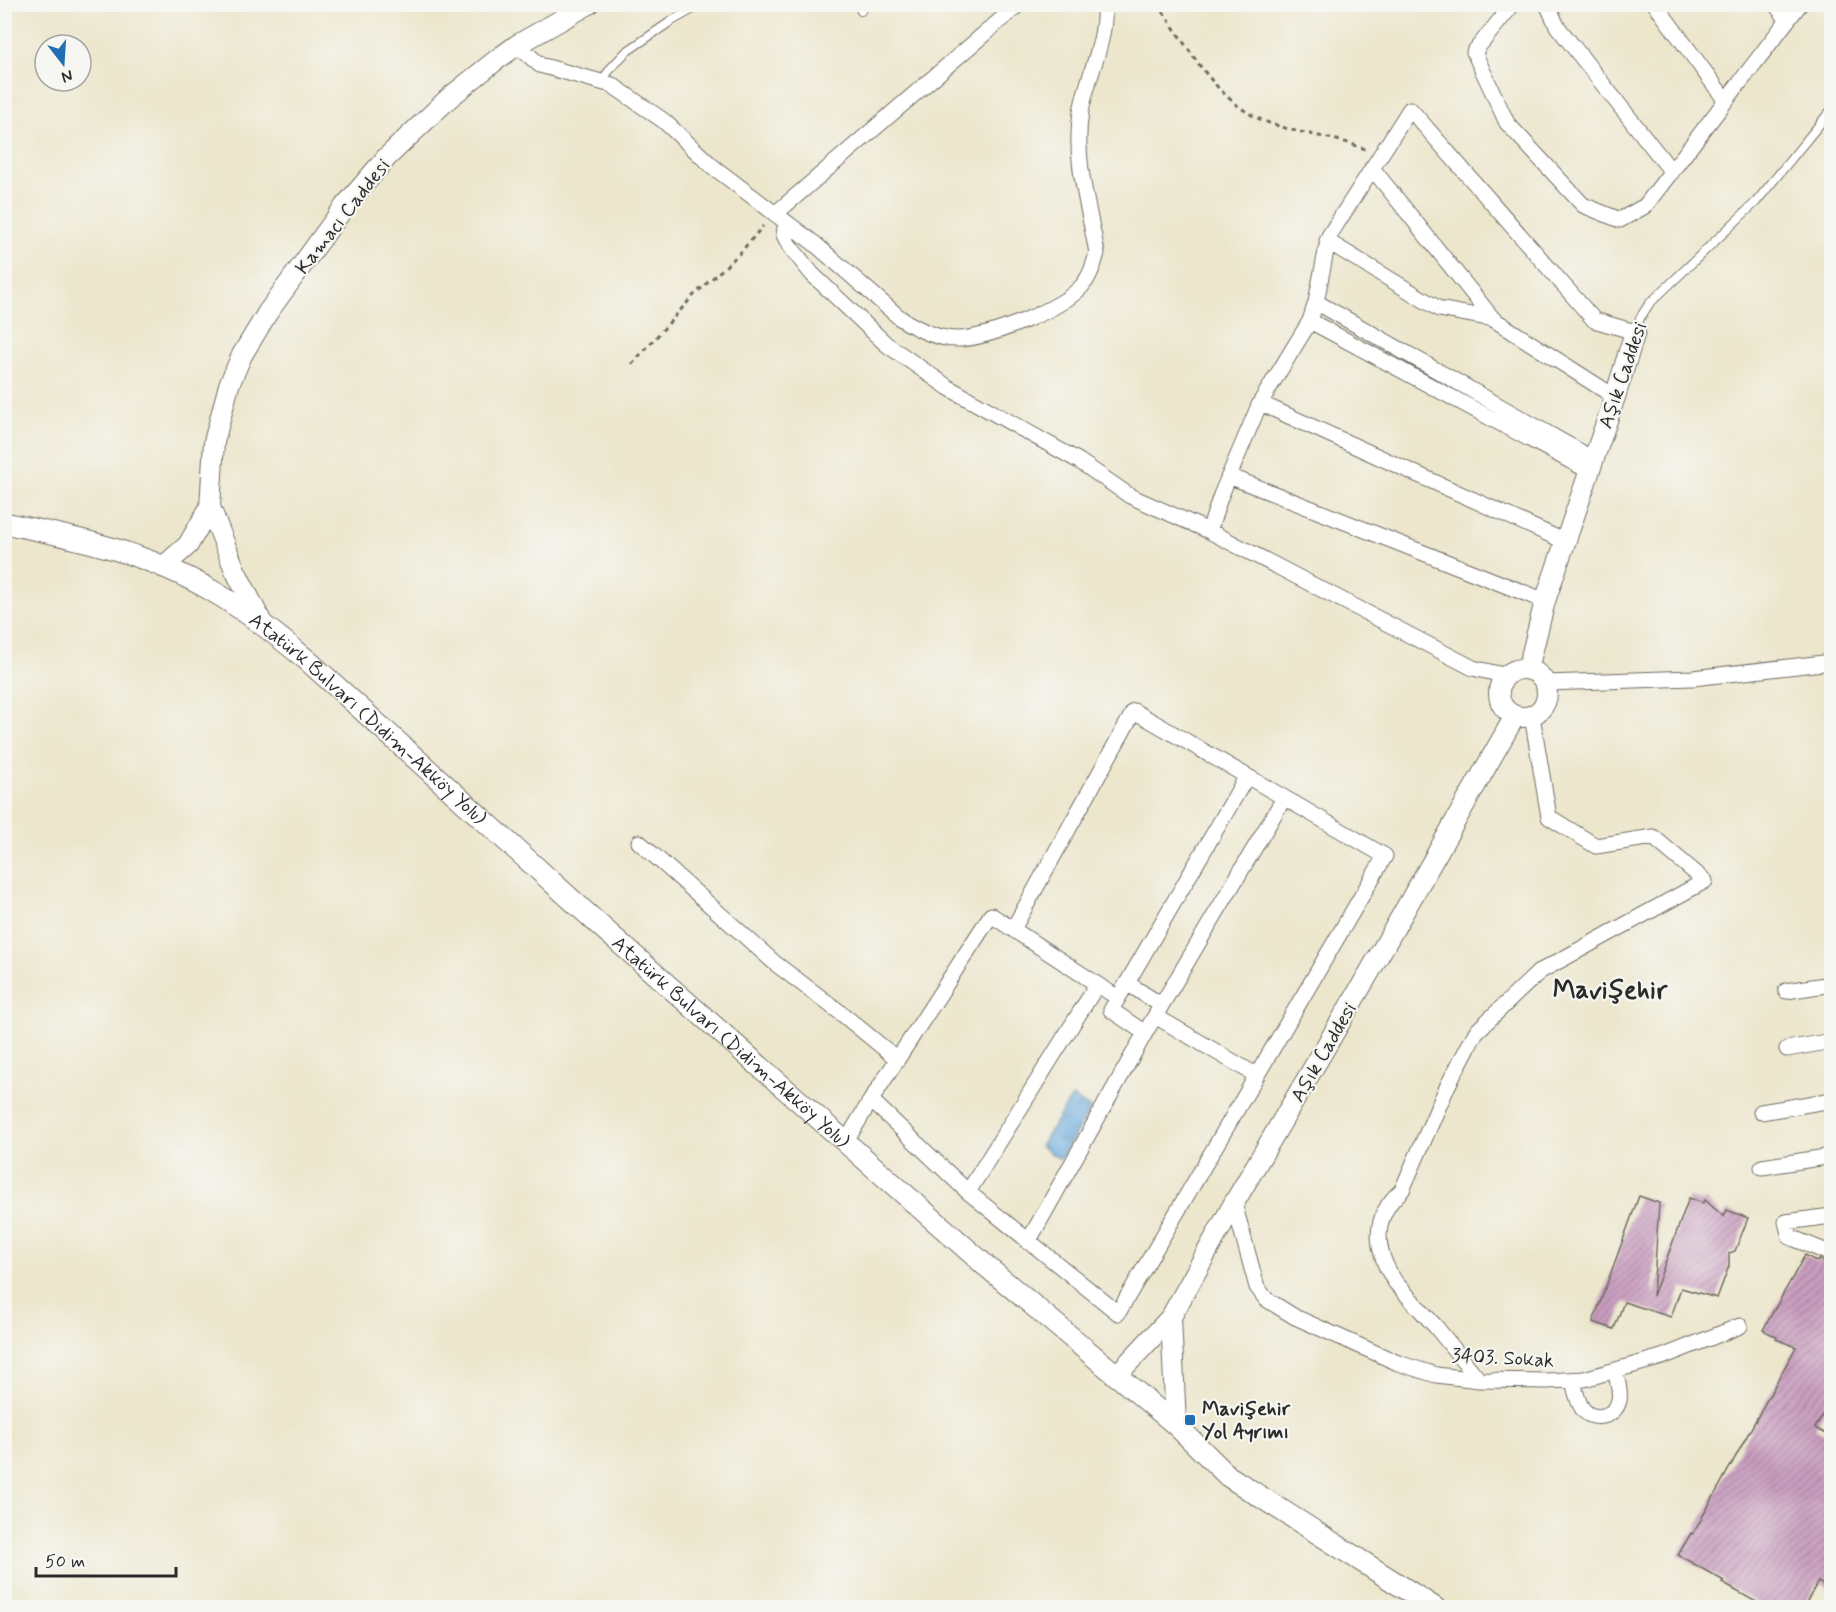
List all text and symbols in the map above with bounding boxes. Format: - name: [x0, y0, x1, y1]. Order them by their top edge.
- north arrow: [33, 33, 93, 93]
- text: N: [59, 64, 75, 88]
- street label: Kamacı Caddesi: [289, 153, 397, 280]
- street label: Aşık Caddesi: [1593, 319, 1654, 432]
- street label: Atatürk Bulvarı (Didim-Akköy Yolu): [243, 607, 492, 832]
- street label: Atatürk Bulvarı (Didim-Akköy Yolu): [605, 930, 855, 1155]
- district label: Mavişehir: [1553, 974, 1668, 1008]
- street label: Aşık Caddesi: [1285, 998, 1364, 1108]
- street label: 3403. Sokak: [1451, 1342, 1555, 1375]
- place label: Mavişehir Yol Ayrımı: [1202, 1396, 1291, 1446]
- marker: Mavişehir Yol Ayrımı: [1183, 1413, 1197, 1427]
- scale bar: [36, 1540, 176, 1578]
- text: 50 m: [45, 1550, 85, 1574]

